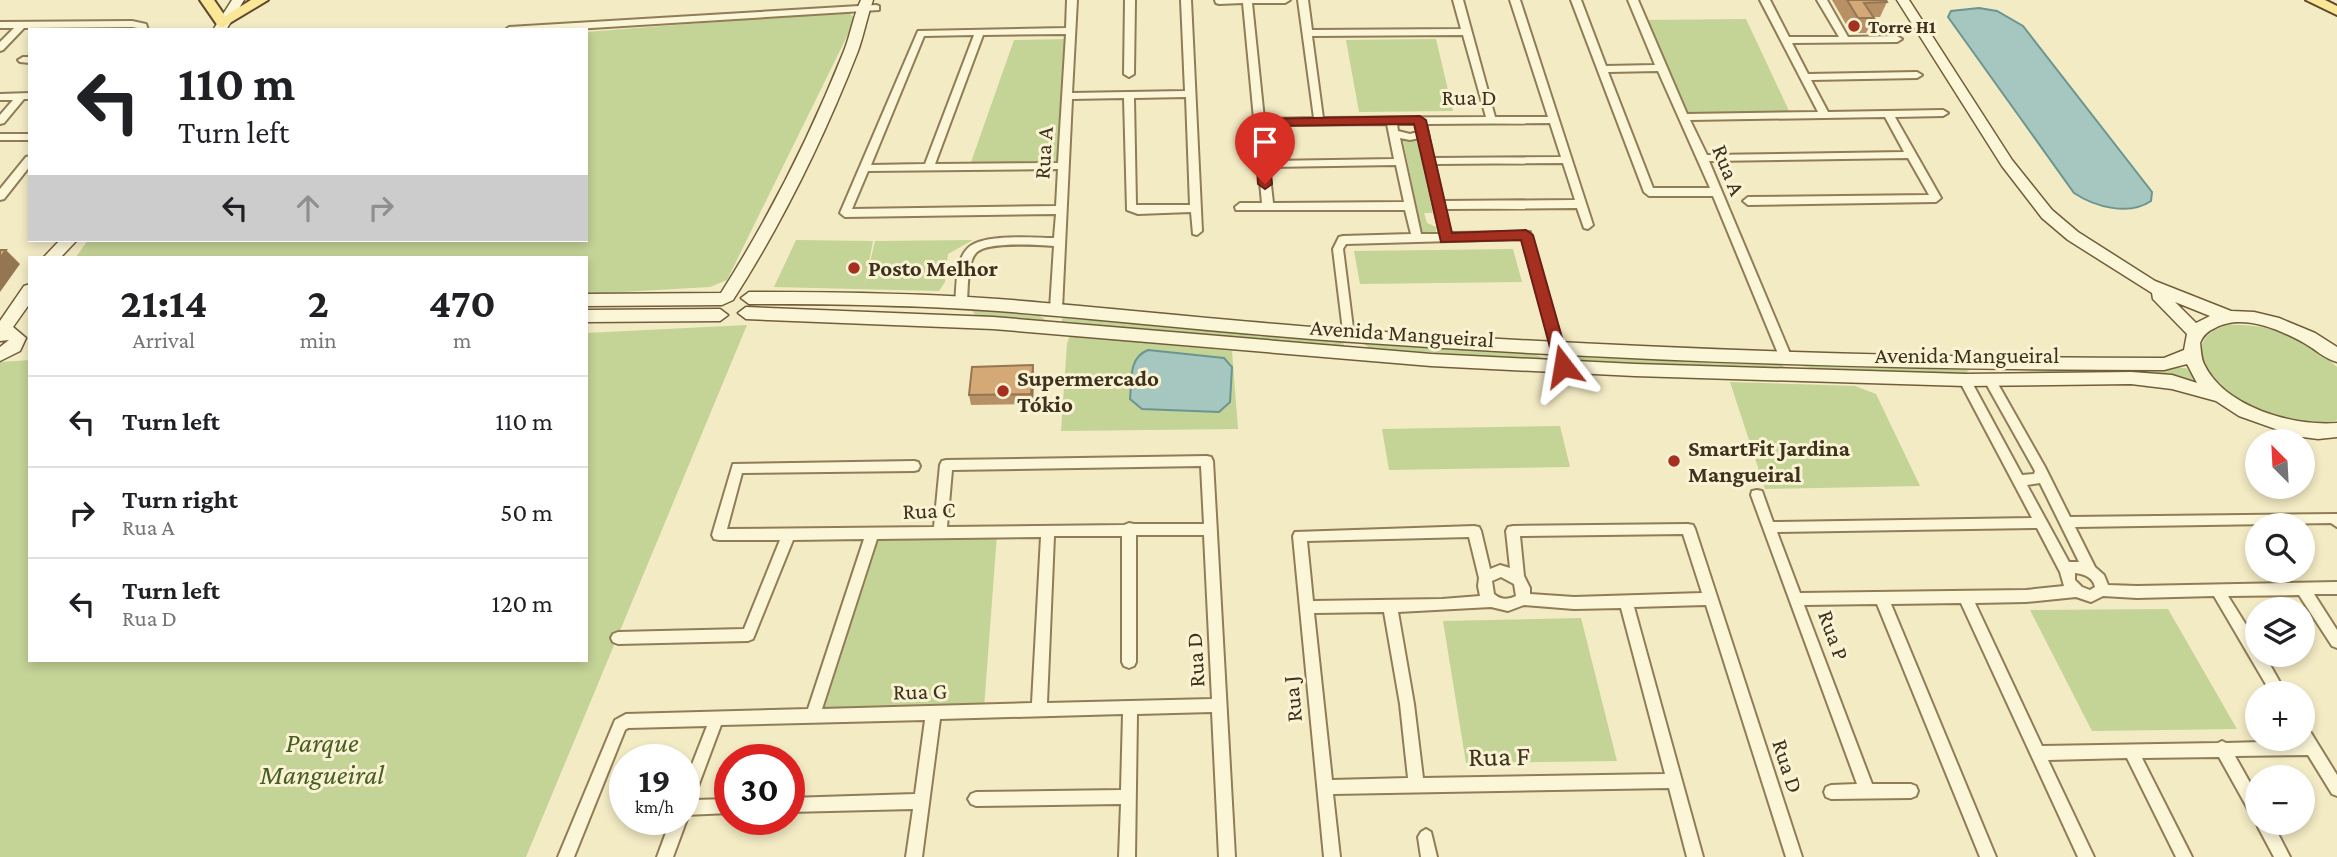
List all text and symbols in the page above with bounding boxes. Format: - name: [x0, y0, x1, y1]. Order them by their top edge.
- place label: Torre H1: [1868, 16, 1936, 37]
- marker: Torre H1: [1846, 18, 1862, 34]
- icon: left: [63, 56, 154, 147]
- text: 110 m: [178, 56, 295, 111]
- street label: Rua D: [1442, 84, 1496, 110]
- pin: [1235, 112, 1295, 184]
- text: Turn left: [178, 114, 289, 150]
- icon: arrive: [1246, 123, 1284, 161]
- street label: Rua A: [1028, 125, 1058, 180]
- street label: Rua A: [1707, 141, 1751, 200]
- icon: left: [216, 189, 254, 227]
- icon: ahead: [289, 189, 327, 227]
- icon: right: [362, 189, 400, 227]
- place label: Posto Melhor: [868, 255, 998, 281]
- marker: Posto Melhor: [846, 260, 862, 276]
- text: 21:14: [120, 279, 207, 326]
- text: 2: [307, 279, 329, 326]
- text: 470: [429, 279, 496, 326]
- street label: Avenida Mangueiral: [1309, 314, 1495, 352]
- text: Arrival: [133, 327, 195, 353]
- text: min: [300, 327, 337, 353]
- text: m: [453, 327, 472, 353]
- position arrow: [1526, 329, 1600, 403]
- street label: Avenida Mangueiral: [1875, 342, 2059, 368]
- place label: Supermercado Tókio: [1017, 365, 1159, 417]
- marker: Supermercado Tókio: [995, 383, 1011, 399]
- icon: left: [63, 403, 101, 441]
- text: Turn left: [122, 407, 220, 436]
- text: 110 m: [495, 407, 553, 436]
- north arrow: [2245, 429, 2315, 499]
- map controls: [2245, 429, 2315, 835]
- place label: SmartFit Jardina Mangueiral: [1688, 435, 1851, 487]
- marker: SmartFit Jardina Mangueiral: [1666, 453, 1682, 469]
- text: Turn right: [122, 485, 238, 514]
- icon: right: [63, 494, 101, 532]
- street label: Rua C: [902, 496, 956, 524]
- text: 50 m: [500, 498, 553, 527]
- button: search: [2245, 513, 2315, 583]
- text: Rua A: [122, 514, 175, 540]
- text: Turn left: [122, 576, 220, 605]
- icon: left: [63, 585, 101, 623]
- text: 120 m: [492, 589, 553, 618]
- button: layers: [2245, 597, 2315, 667]
- text: Rua D: [122, 605, 177, 631]
- street label: Rua P: [1813, 607, 1855, 663]
- street label: Rua D: [1181, 632, 1209, 688]
- street label: Rua J: [1277, 675, 1307, 723]
- street label: Rua G: [893, 678, 947, 704]
- button: +: [2245, 681, 2315, 751]
- park label: Parque Mangueiral: [259, 727, 385, 790]
- street label: Rua D: [1767, 736, 1809, 796]
- street label: Rua F: [1468, 740, 1530, 772]
- speed limit sign: 30: [714, 744, 805, 835]
- text: 19: [638, 761, 671, 800]
- button: −: [2245, 765, 2315, 835]
- text: km/h: [635, 797, 674, 817]

